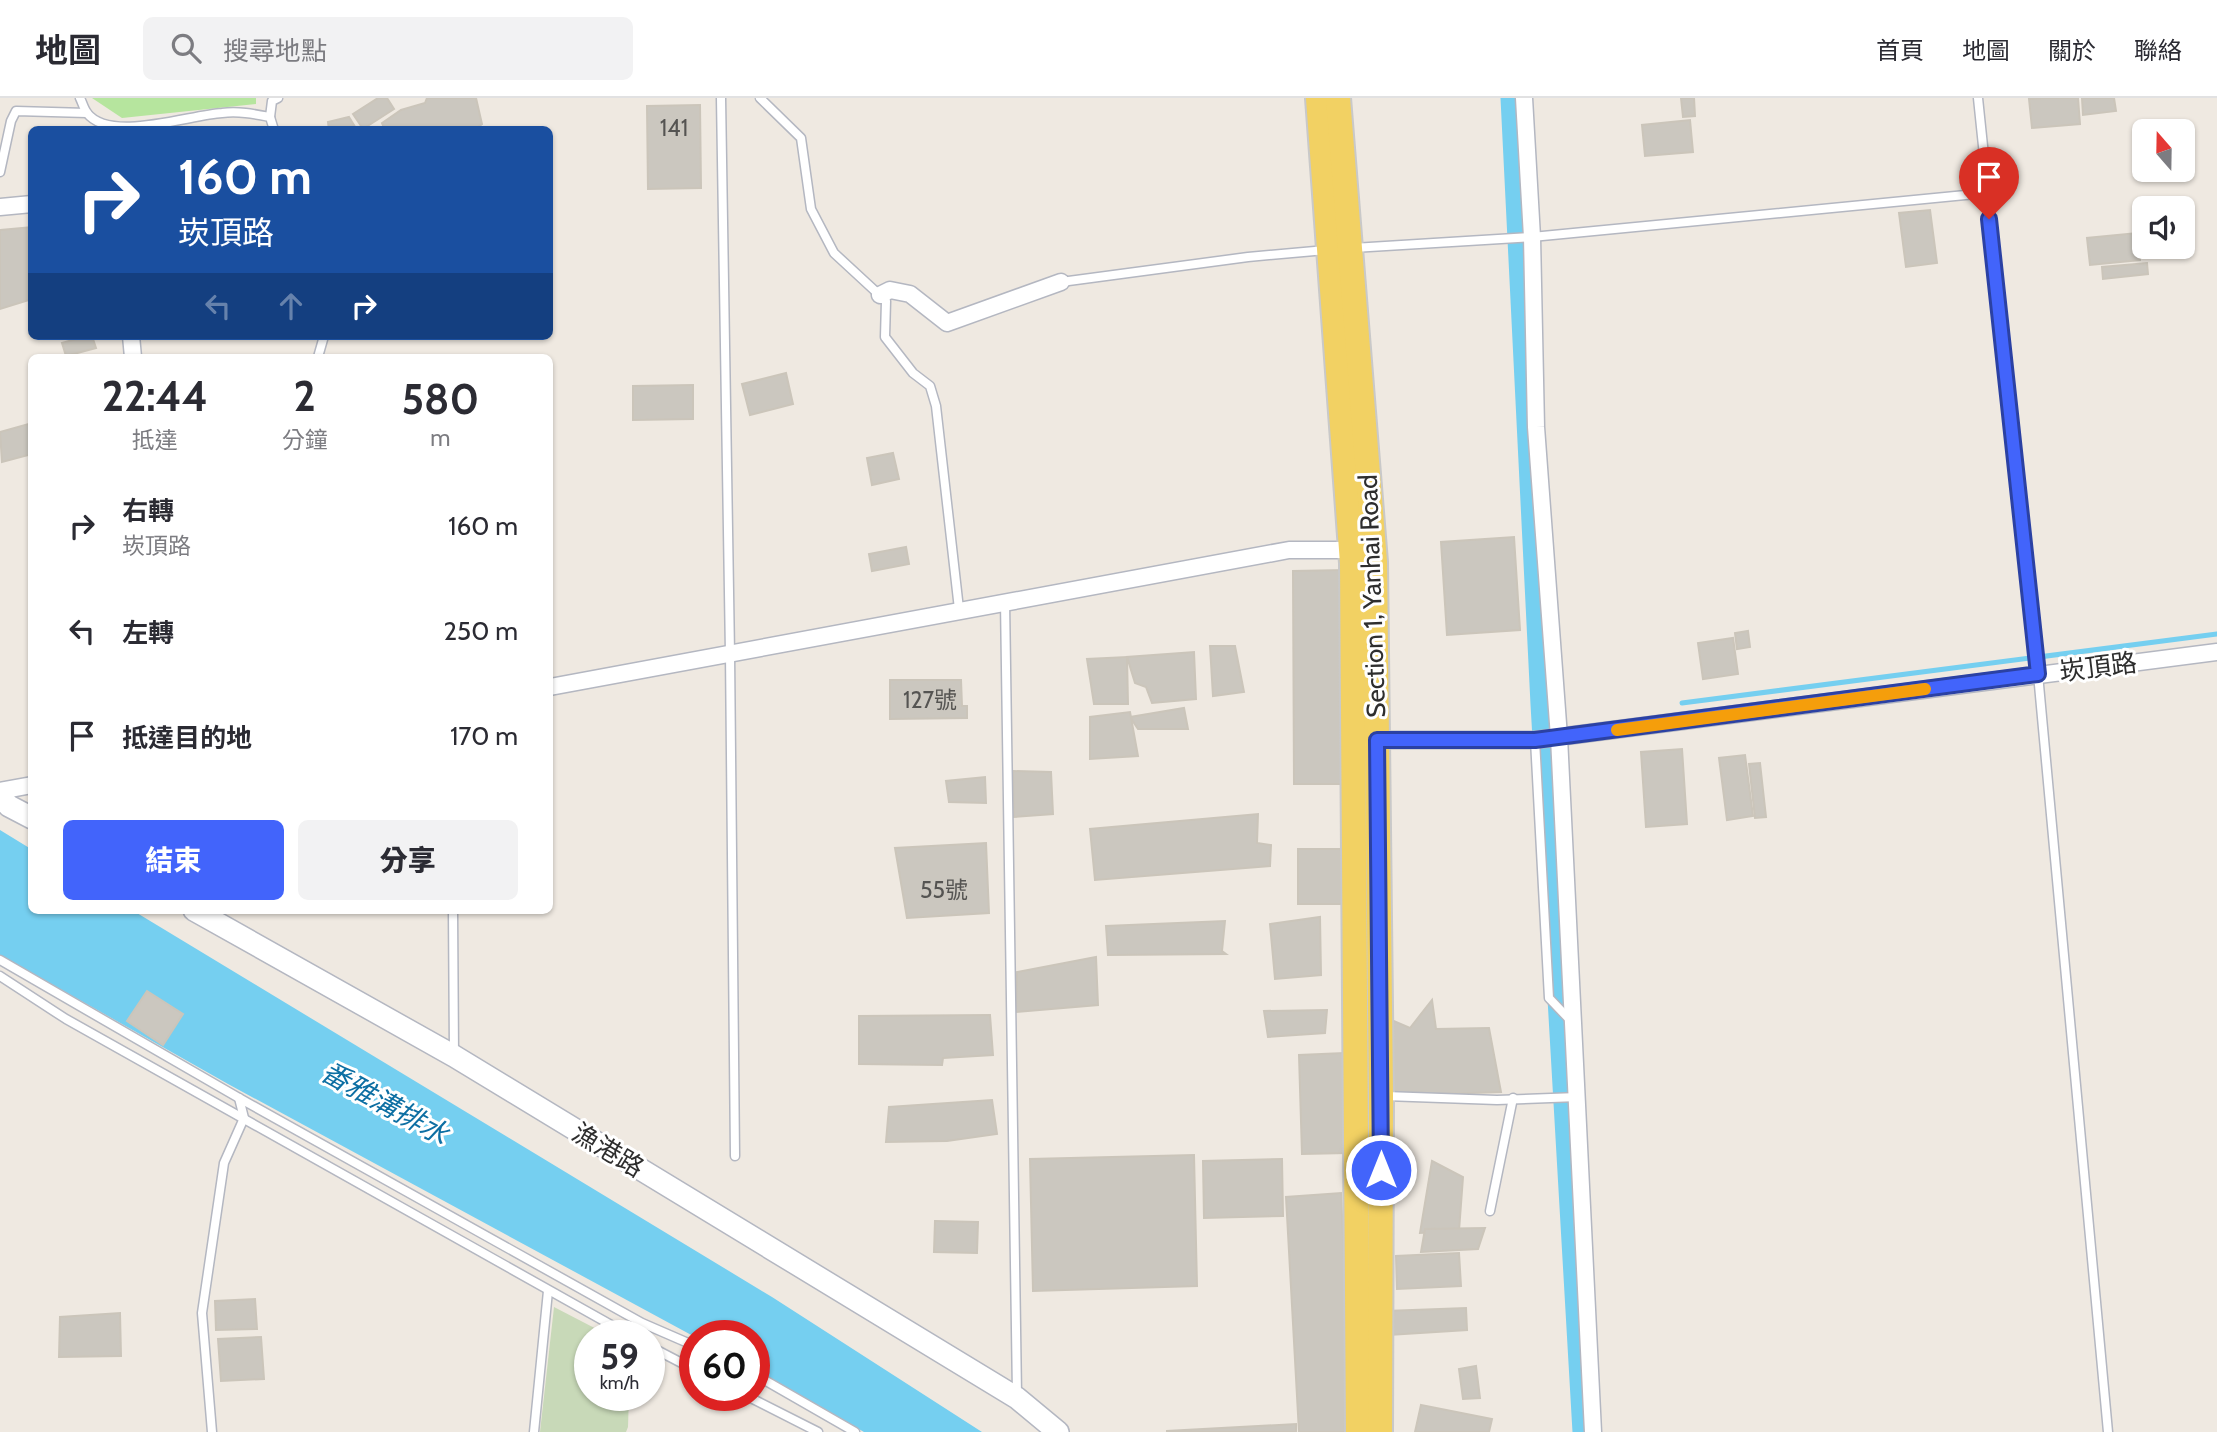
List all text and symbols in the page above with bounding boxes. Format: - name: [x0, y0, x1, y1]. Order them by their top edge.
- search box: [143, 17, 633, 80]
- icon: search: [167, 29, 205, 67]
- text: 地圖: [35, 30, 101, 70]
- text: 搜尋地點: [223, 35, 327, 67]
- text: 首頁: [1876, 36, 1924, 65]
- text: 地圖: [1962, 36, 2010, 65]
- text: 關於: [2048, 36, 2096, 65]
- text: 聯絡: [2134, 36, 2182, 65]
- house number: 141: [660, 114, 688, 142]
- north arrow: [2132, 119, 2194, 182]
- map controls: [2132, 119, 2195, 259]
- text: 160 m: [178, 147, 312, 206]
- pin: [1959, 147, 2019, 219]
- icon: right: [63, 154, 154, 245]
- icon: arrive: [1970, 158, 2008, 196]
- button: sound: [2132, 196, 2195, 259]
- text: 崁頂路: [178, 213, 274, 252]
- icon: left: [199, 287, 237, 325]
- icon: ahead: [272, 287, 310, 325]
- icon: right: [345, 287, 383, 325]
- text: 22:44: [102, 370, 208, 422]
- text: 2: [294, 370, 316, 422]
- text: 580: [402, 373, 479, 425]
- text: m: [430, 424, 450, 452]
- text: 抵達: [132, 426, 178, 454]
- text: 分鐘: [282, 426, 328, 454]
- street label: Section 1, Yanhai Road: [1352, 474, 1392, 718]
- text: 右轉: [122, 495, 174, 527]
- icon: right: [63, 507, 101, 545]
- text: 160 m: [448, 510, 518, 542]
- text: 崁頂路: [122, 532, 191, 560]
- icon: left: [63, 612, 101, 650]
- text: 250 m: [444, 615, 518, 647]
- text: 左轉: [122, 617, 174, 649]
- street label: 崁頂路: [2057, 646, 2139, 688]
- house number: 127號: [903, 686, 957, 714]
- icon: arrive: [63, 717, 101, 755]
- text: 170 m: [450, 720, 518, 752]
- text: 抵達目的地: [122, 722, 252, 754]
- button: 結束: [63, 820, 284, 900]
- button: 分享: [298, 820, 518, 900]
- house number: 55號: [920, 876, 968, 904]
- water label: 番雅溝排水: [316, 1054, 456, 1153]
- street label: 漁港路: [566, 1116, 650, 1184]
- position arrow: [1344, 1133, 1418, 1207]
- speed limit sign: 60: [679, 1320, 770, 1411]
- text: 59: [600, 1335, 639, 1378]
- text: km/h: [600, 1372, 639, 1394]

